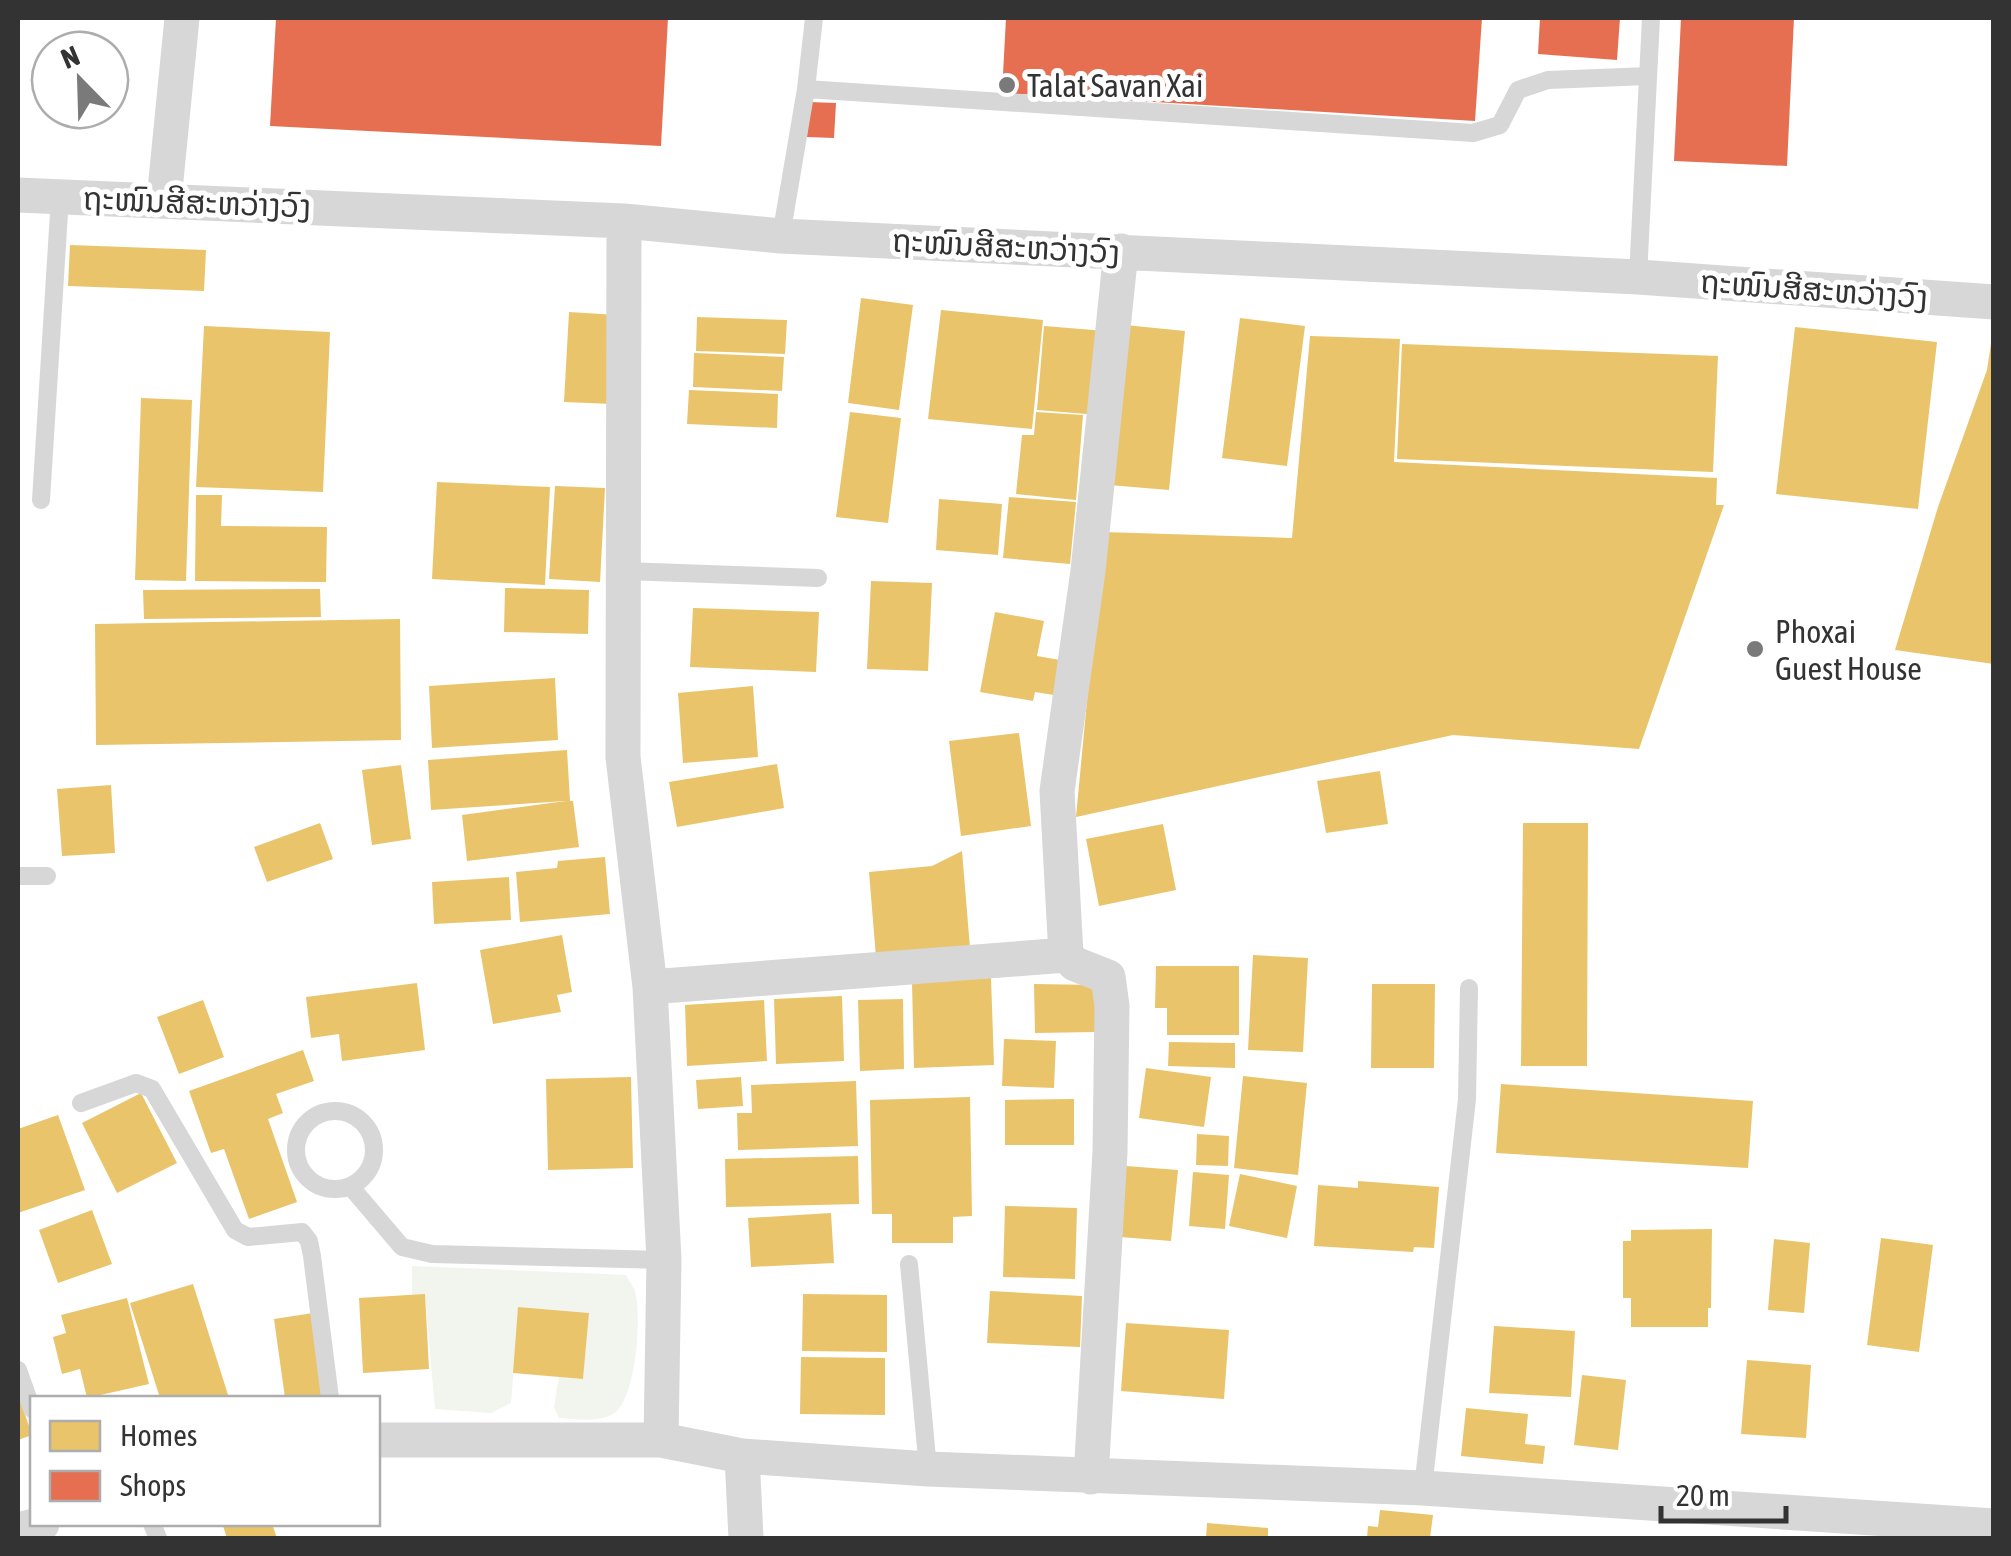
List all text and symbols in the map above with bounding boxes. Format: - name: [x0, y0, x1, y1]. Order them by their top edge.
- north arrow: [30, 30, 130, 130]
- text: N: [56, 39, 84, 75]
- place label: Talat Savan Xai: [1027, 67, 1203, 104]
- marker: Talat Savan Xai: [996, 74, 1018, 96]
- street label: ຖະໜົນສີສະຫວ່າງວົງ: [82, 180, 312, 224]
- street label: ຖະໜົນສີສະຫວ່າງວົງ: [891, 222, 1121, 270]
- street label: ຖະໜົນສີສະຫວ່າງວົງ: [1699, 263, 1929, 315]
- place label: Phoxai Guest House: [1775, 613, 1922, 687]
- marker: Phoxai Guest House: [1744, 638, 1766, 660]
- legend: [30, 1396, 380, 1526]
- text: Homes: [120, 1418, 197, 1452]
- scale bar: [1661, 1461, 1786, 1523]
- text: Shops: [120, 1468, 186, 1502]
- text: 20 m: [1676, 1478, 1730, 1512]

